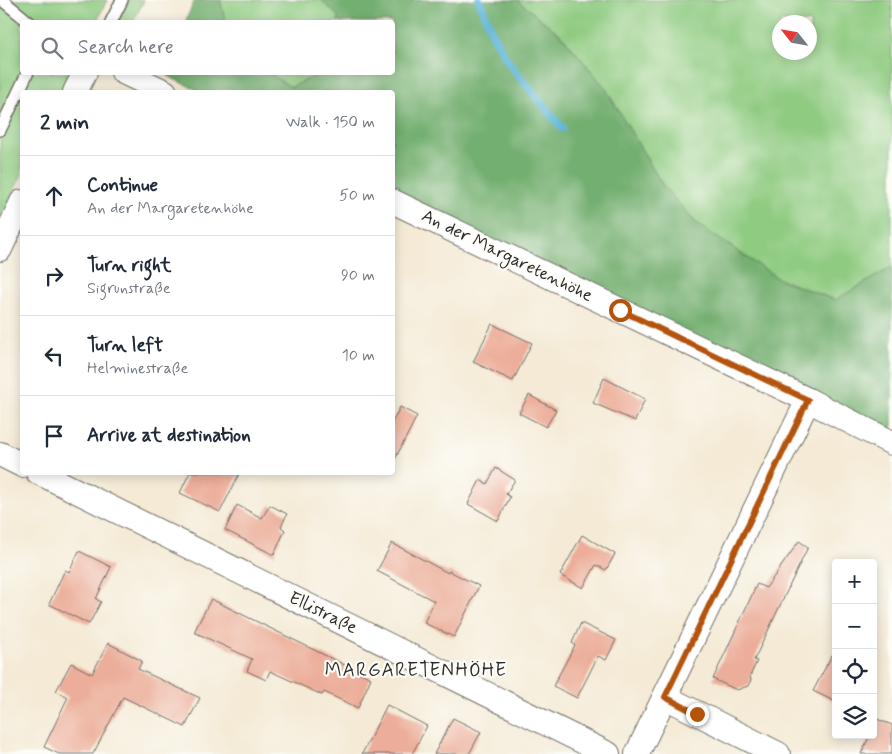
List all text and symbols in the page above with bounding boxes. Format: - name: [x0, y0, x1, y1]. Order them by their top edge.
- north arrow: [772, 15, 817, 60]
- search box: [20, 20, 395, 75]
- icon: search: [38, 34, 66, 62]
- text: Search here: [78, 35, 174, 60]
- text: 2 min: [40, 109, 89, 137]
- text: Walk · 150 m: [286, 112, 375, 133]
- text: Continue: [87, 173, 158, 198]
- icon: ahead: [40, 182, 68, 210]
- text: 50 m: [339, 185, 375, 206]
- text: An der Margaretenhöhe: [87, 198, 254, 219]
- street label: An der Margaretenhöhe: [417, 204, 597, 309]
- text: Turn right: [87, 253, 171, 278]
- icon: right: [40, 262, 68, 290]
- text: 90 m: [341, 265, 375, 286]
- text: Sigrunstraße: [87, 278, 171, 299]
- route start: [609, 299, 632, 322]
- text: Turn left: [87, 333, 163, 358]
- icon: left: [40, 342, 68, 370]
- text: 10 m: [342, 345, 375, 366]
- text: Helminestraße: [87, 358, 188, 379]
- icon: arrive: [40, 422, 68, 450]
- text: Arrive at destination: [87, 423, 251, 448]
- map controls: [832, 559, 877, 739]
- button: +: [832, 559, 877, 604]
- street label: Ellistraße: [285, 586, 361, 640]
- button: −: [832, 604, 877, 649]
- button: locate: [832, 649, 877, 694]
- district label: MARGARETENHÖHE: [325, 658, 507, 683]
- button: layers: [832, 694, 877, 739]
- route end: [686, 703, 709, 726]

